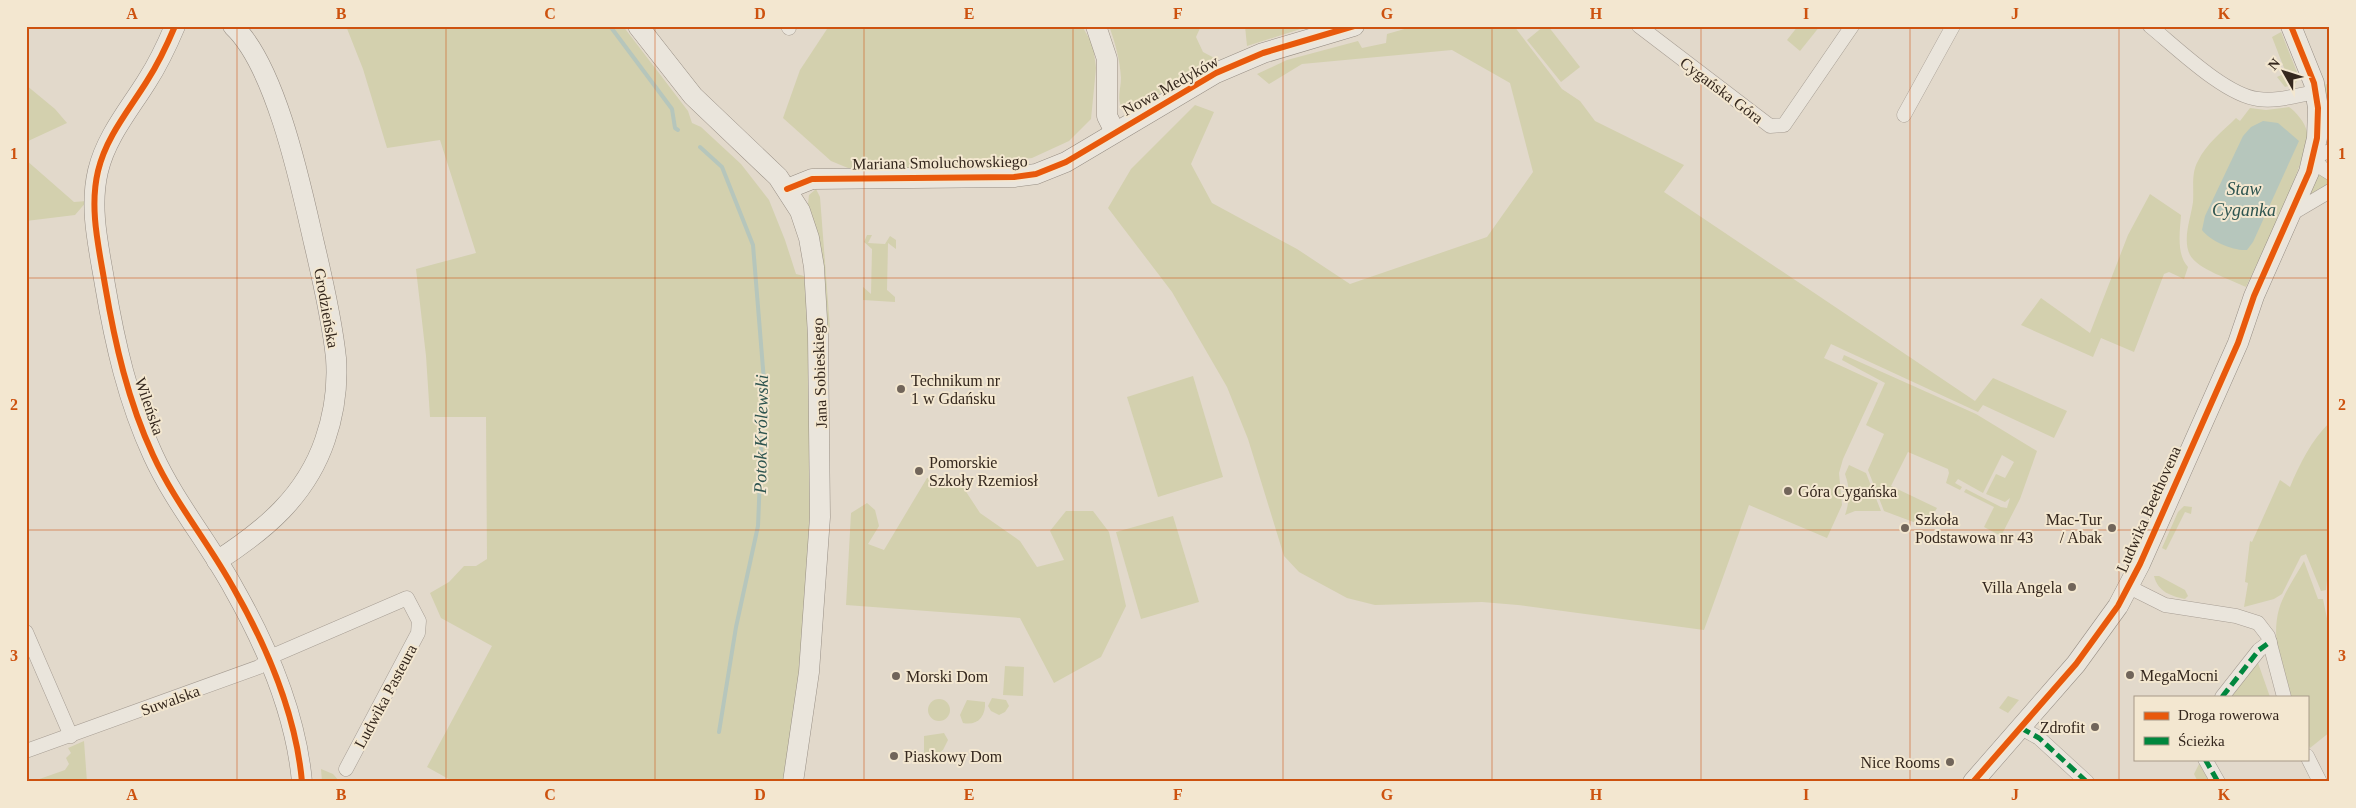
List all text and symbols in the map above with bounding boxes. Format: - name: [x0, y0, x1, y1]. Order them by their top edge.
- text: A: [126, 5, 138, 22]
- text: B: [336, 5, 347, 22]
- text: C: [544, 5, 556, 22]
- text: D: [754, 5, 766, 22]
- text: E: [964, 5, 974, 22]
- text: F: [1173, 5, 1183, 22]
- text: G: [1381, 5, 1394, 22]
- text: H: [1590, 5, 1603, 22]
- text: I: [1803, 5, 1809, 22]
- text: J: [2011, 5, 2019, 22]
- text: K: [2218, 5, 2231, 22]
- north arrow: [2258, 48, 2308, 98]
- street label: Nowa Medyków: [1119, 52, 1222, 120]
- street label: Cygańska Góra: [1676, 54, 1766, 128]
- text: N: [2265, 55, 2283, 73]
- text: 1: [10, 145, 18, 162]
- text: 1: [2338, 145, 2346, 162]
- street label: Mariana Smoluchowskiego: [852, 152, 1028, 174]
- water label: Staw Cyganka: [2212, 179, 2276, 220]
- street label: Grodzieńska: [311, 267, 342, 349]
- street label: Jana Sobieskiego: [809, 317, 831, 429]
- place label: Technikum nr 1 w Gdańsku: [911, 372, 1001, 407]
- water label: Potok Królewski: [750, 374, 772, 495]
- street label: Wileńska: [132, 375, 167, 437]
- marker: Technikum nr 1 w Gdańsku: [895, 383, 907, 395]
- text: 2: [10, 396, 18, 413]
- text: 2: [2338, 396, 2346, 413]
- street label: Ludwika Beethovena: [2113, 443, 2184, 575]
- place label: Pomorskie Szkoły Rzemiosł: [929, 454, 1038, 490]
- marker: Pomorskie Szkoły Rzemiosł: [913, 465, 925, 477]
- place label: Góra Cygańska: [1798, 483, 1897, 501]
- marker: Góra Cygańska: [1782, 485, 1794, 497]
- place label: Szkoła Podstawowa nr 43: [1915, 511, 2033, 546]
- place label: Mac-Tur / Abak: [2046, 511, 2103, 546]
- marker: Szkoła Podstawowa nr 43: [1899, 522, 1911, 534]
- marker: Mac-Tur / Abak: [2106, 522, 2118, 534]
- place label: Villa Angela: [1982, 579, 2062, 597]
- marker: Villa Angela: [2066, 581, 2078, 593]
- street label: Ludwika Pasteura: [351, 641, 420, 751]
- text: 3: [10, 647, 18, 664]
- text: 3: [2338, 647, 2346, 664]
- place label: MegaMocni: [2140, 667, 2219, 685]
- place label: Morski Dom: [906, 668, 989, 685]
- marker: MegaMocni: [2124, 669, 2136, 681]
- marker: Morski Dom: [890, 670, 902, 682]
- street label: Suwalska: [138, 682, 202, 719]
- legend: [2134, 696, 2308, 760]
- text: Droga rowerowa: [2178, 707, 2280, 723]
- place label: Zdrofit: [2040, 719, 2086, 736]
- marker: Zdrofit: [2089, 721, 2101, 733]
- text: Ścieżka: [2178, 733, 2225, 749]
- place label: Piaskowy Dom: [904, 748, 1003, 766]
- marker: Piaskowy Dom: [888, 750, 900, 762]
- place label: Nice Rooms: [1860, 754, 1940, 771]
- marker: Nice Rooms: [1944, 756, 1956, 768]
- text: A: [126, 786, 138, 803]
- text: B: [336, 786, 347, 803]
- text: C: [544, 786, 556, 803]
- text: D: [754, 786, 766, 803]
- text: E: [964, 786, 974, 803]
- text: F: [1173, 786, 1183, 803]
- text: G: [1381, 786, 1394, 803]
- text: H: [1590, 786, 1603, 803]
- text: I: [1803, 786, 1809, 803]
- text: J: [2011, 786, 2019, 803]
- text: K: [2218, 786, 2231, 803]

